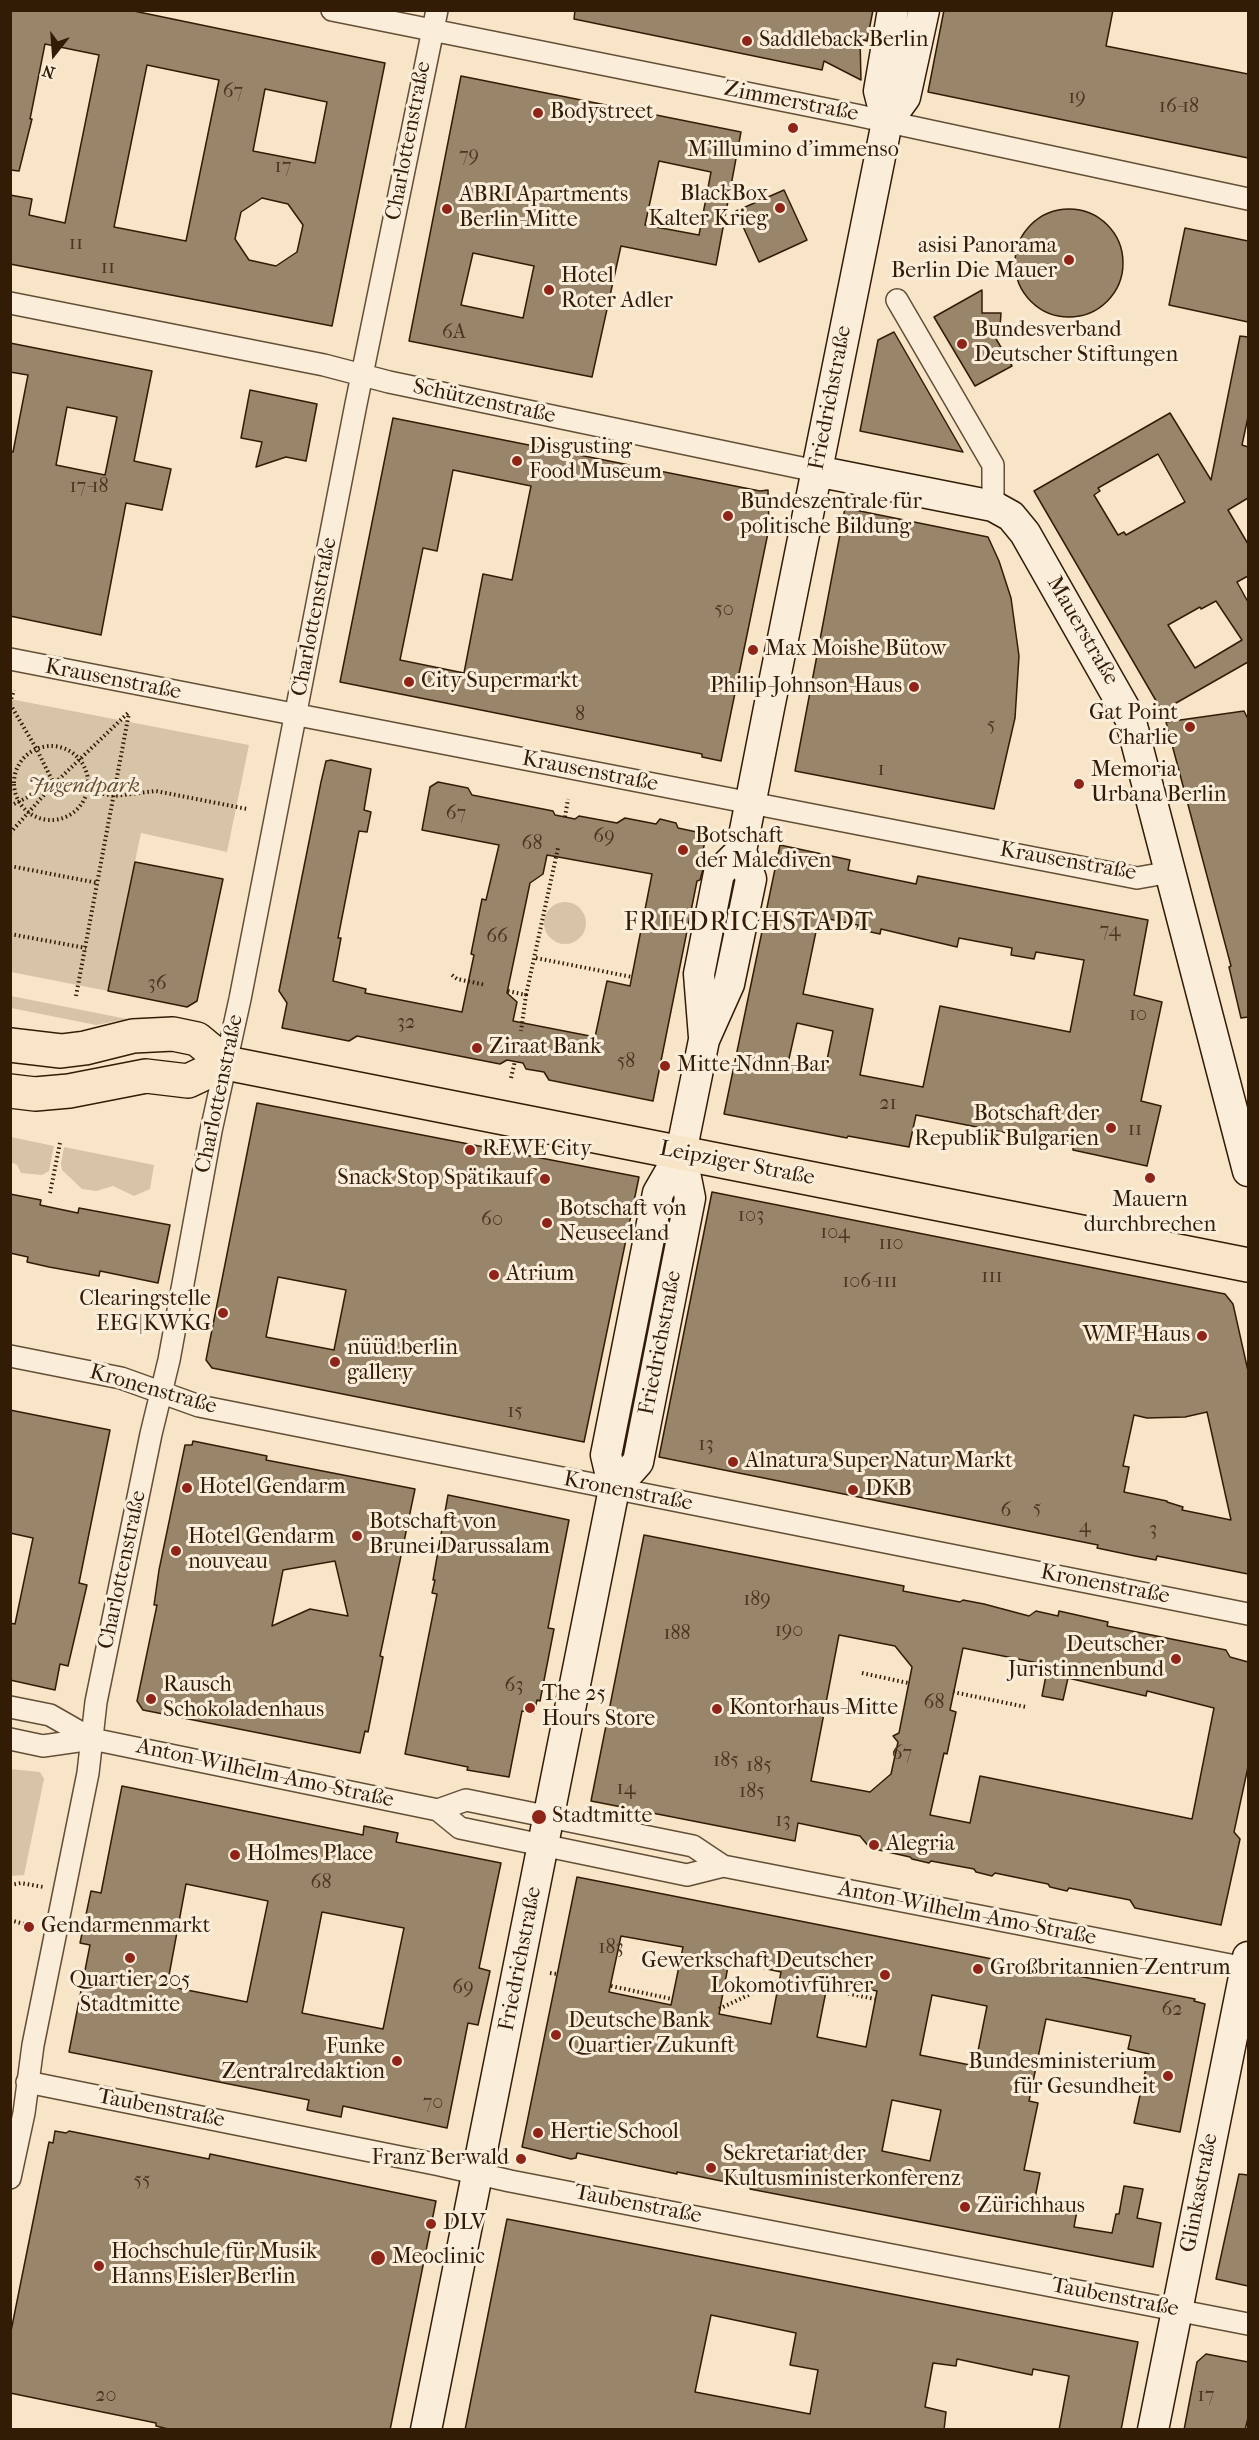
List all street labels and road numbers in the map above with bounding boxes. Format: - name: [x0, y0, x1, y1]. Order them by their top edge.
- street label: Charlottenstraße: [381, 59, 437, 223]
- street label: Zimmerstraße: [721, 76, 861, 128]
- street label: Friedrichstraße: [804, 324, 858, 472]
- street label: Schützenstraße: [410, 374, 558, 430]
- street label: Charlottenstraße: [287, 535, 343, 699]
- street label: Mauerstraße: [1040, 572, 1124, 690]
- street label: Krausenstraße: [43, 654, 183, 706]
- street label: Krausenstraße: [520, 746, 660, 798]
- street label: Krausenstraße: [998, 837, 1138, 887]
- street label: Charlottenstraße: [190, 1012, 250, 1176]
- street label: Leipziger Straße: [657, 1136, 817, 1192]
- street label: Friedrichstraße: [634, 1269, 688, 1417]
- street label: Kronenstraße: [86, 1359, 220, 1421]
- street label: Kronenstraße: [561, 1467, 695, 1517]
- street label: Charlottenstraße: [93, 1488, 153, 1652]
- street label: Kronenstraße: [1038, 1560, 1172, 1610]
- street label: Anton-Wilhelm-Amo-Straße: [134, 1734, 396, 1814]
- street label: Anton-Wilhelm-Amo-Straße: [836, 1876, 1098, 1952]
- street label: Friedrichstraße: [494, 1885, 548, 2033]
- street label: Taubenstraße: [95, 2084, 227, 2134]
- street label: Glinkastraße: [1176, 2131, 1224, 2255]
- street label: Taubenstraße: [572, 2180, 704, 2230]
- street label: Taubenstraße: [1049, 2273, 1181, 2323]

